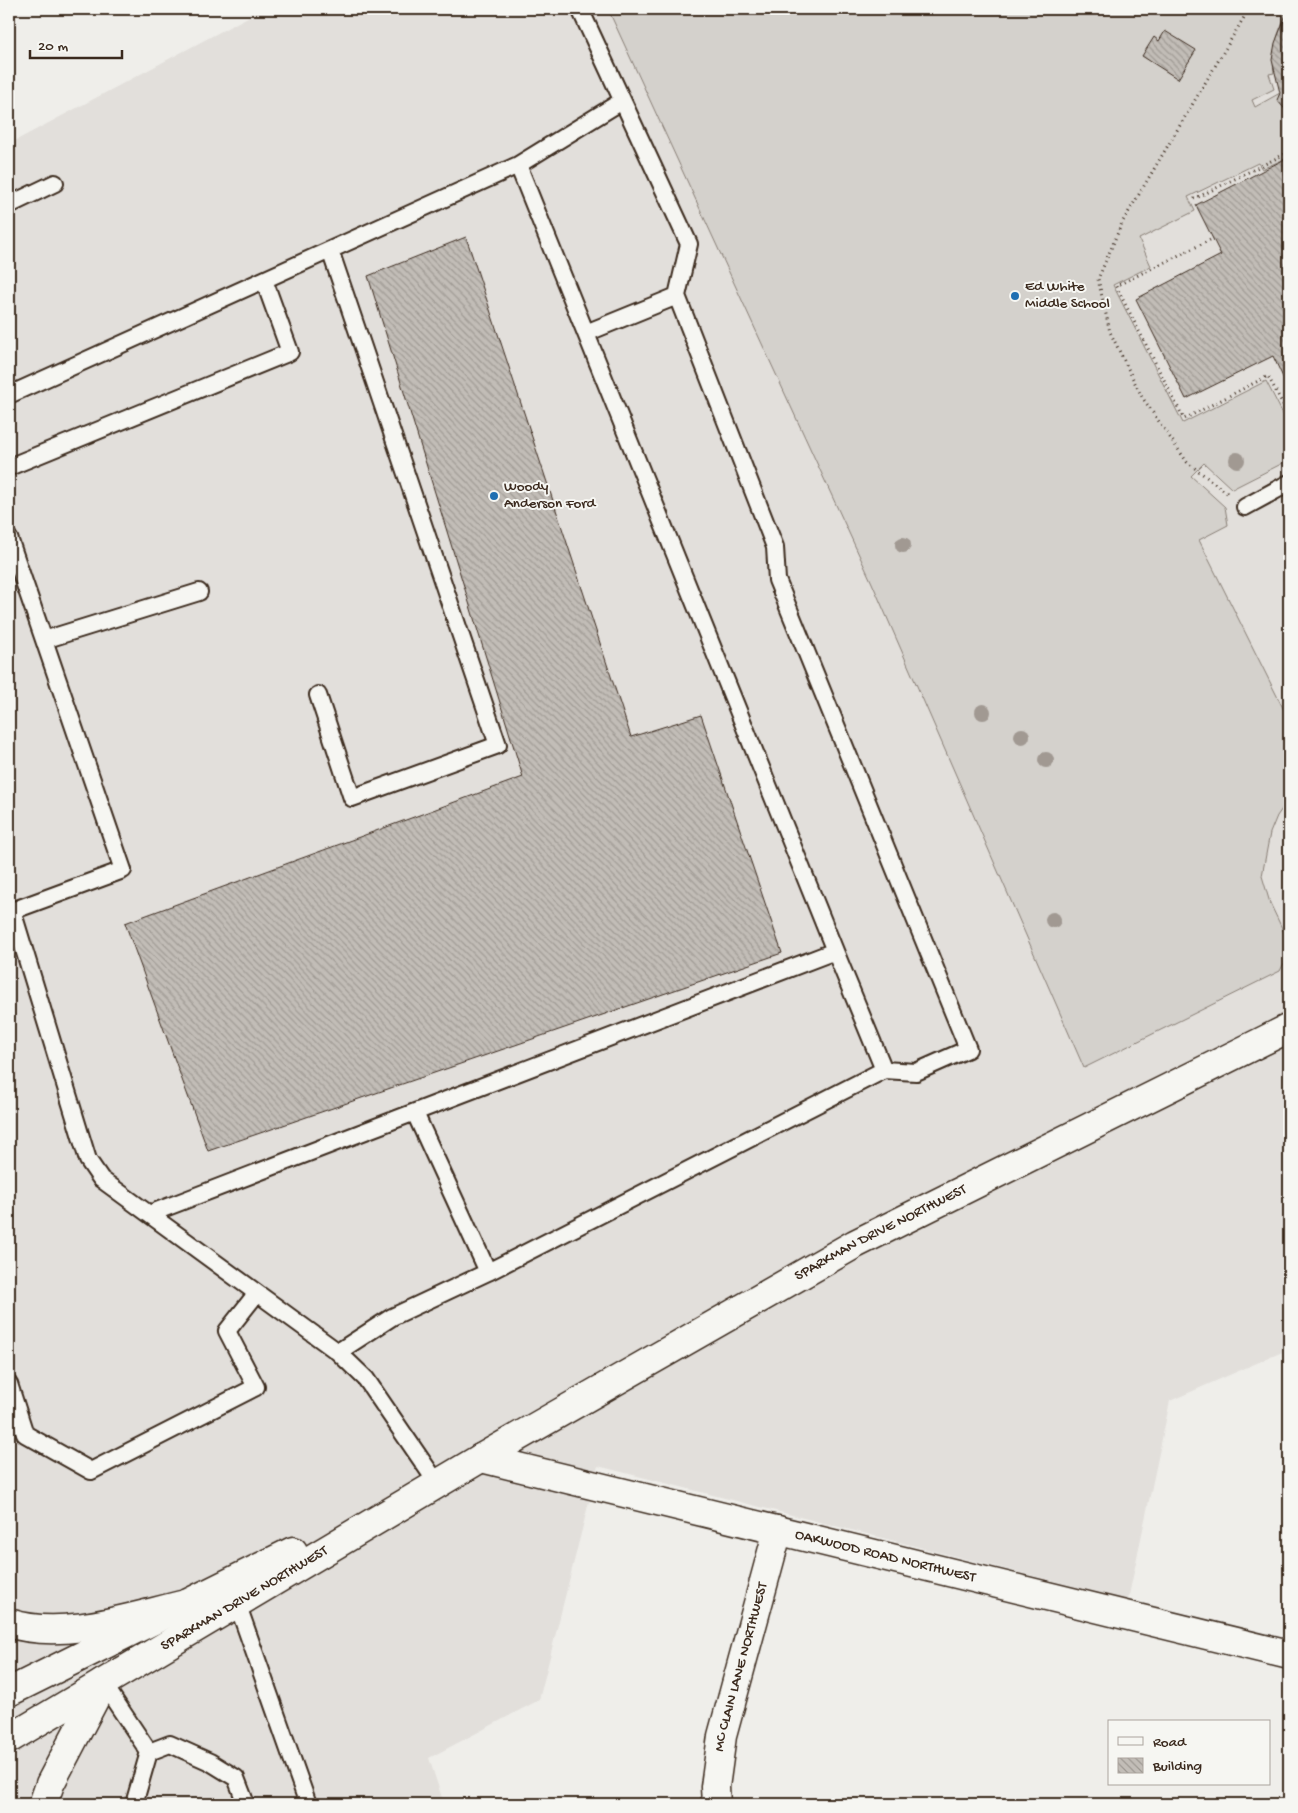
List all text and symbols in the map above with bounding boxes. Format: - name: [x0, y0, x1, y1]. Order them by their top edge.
- scale bar: [30, 28, 122, 60]
- text: 20 m: [38, 38, 68, 56]
- place label: Ed White Middle School: [1025, 278, 1110, 313]
- marker: Ed White Middle School: [1009, 290, 1021, 302]
- place label: Woody Anderson Ford: [504, 478, 597, 513]
- marker: Woody Anderson Ford: [488, 490, 500, 502]
- street label: SPARKMAN DRIVE NORTHWEST: [792, 1180, 971, 1286]
- street label: OAKWOOD ROAD NORTHWEST: [793, 1526, 979, 1588]
- street label: SPARKMAN DRIVE NORTHWEST: [158, 1542, 332, 1655]
- street label: MC CLAIN LANE NORTHWEST: [711, 1579, 773, 1753]
- legend: [1108, 1720, 1270, 1786]
- text: Road: [1153, 1734, 1187, 1752]
- text: Building: [1152, 1758, 1202, 1776]

